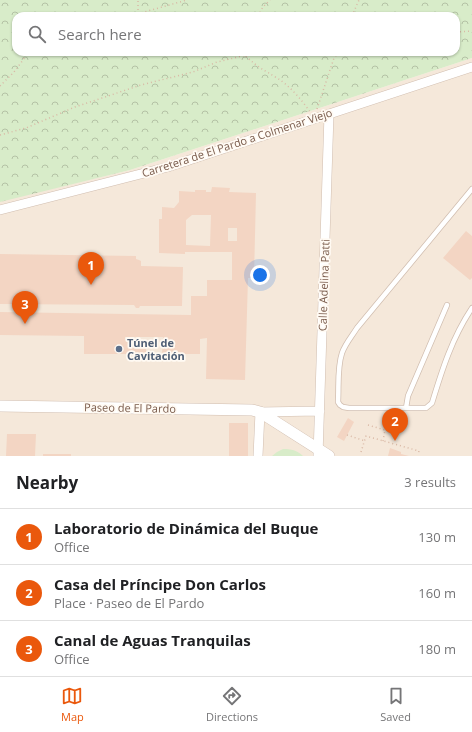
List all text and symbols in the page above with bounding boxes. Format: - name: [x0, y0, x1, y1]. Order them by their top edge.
- search box: [12, 12, 460, 56]
- icon: search: [26, 23, 48, 45]
- text: Search here: [58, 24, 142, 44]
- street label: Carretera de El Pardo a Colmenar Viejo: [140, 104, 334, 180]
- street label: Calle Adelina Patti: [314, 239, 333, 331]
- pin: 1: [78, 252, 104, 285]
- your location: [250, 265, 270, 285]
- pin: 3: [12, 291, 38, 324]
- place label: Túnel de Cavitación: [127, 335, 185, 363]
- marker: Túnel de Cavitación: [114, 344, 124, 354]
- street label: Paseo de El Pardo: [84, 399, 176, 416]
- pin: 2: [382, 408, 408, 441]
- text: Nearby: [16, 471, 78, 494]
- text: 3 results: [404, 473, 456, 491]
- text: Laboratorio de Dinámica del Buque: [54, 518, 318, 538]
- text: 1: [25, 528, 33, 546]
- text: 130 m: [418, 528, 456, 546]
- text: Office: [54, 538, 90, 556]
- text: Casa del Príncipe Don Carlos: [54, 574, 266, 594]
- text: 2: [25, 584, 33, 602]
- text: 160 m: [418, 584, 456, 602]
- text: Place · Paseo de El Pardo: [54, 594, 204, 612]
- text: Canal de Aguas Tranquilas: [54, 630, 251, 650]
- text: 3: [25, 640, 33, 658]
- text: 180 m: [418, 640, 456, 658]
- text: Office: [54, 650, 90, 668]
- tab: Map: [61, 685, 84, 724]
- tab: Directions: [206, 685, 258, 724]
- tab: Saved: [380, 685, 411, 724]

